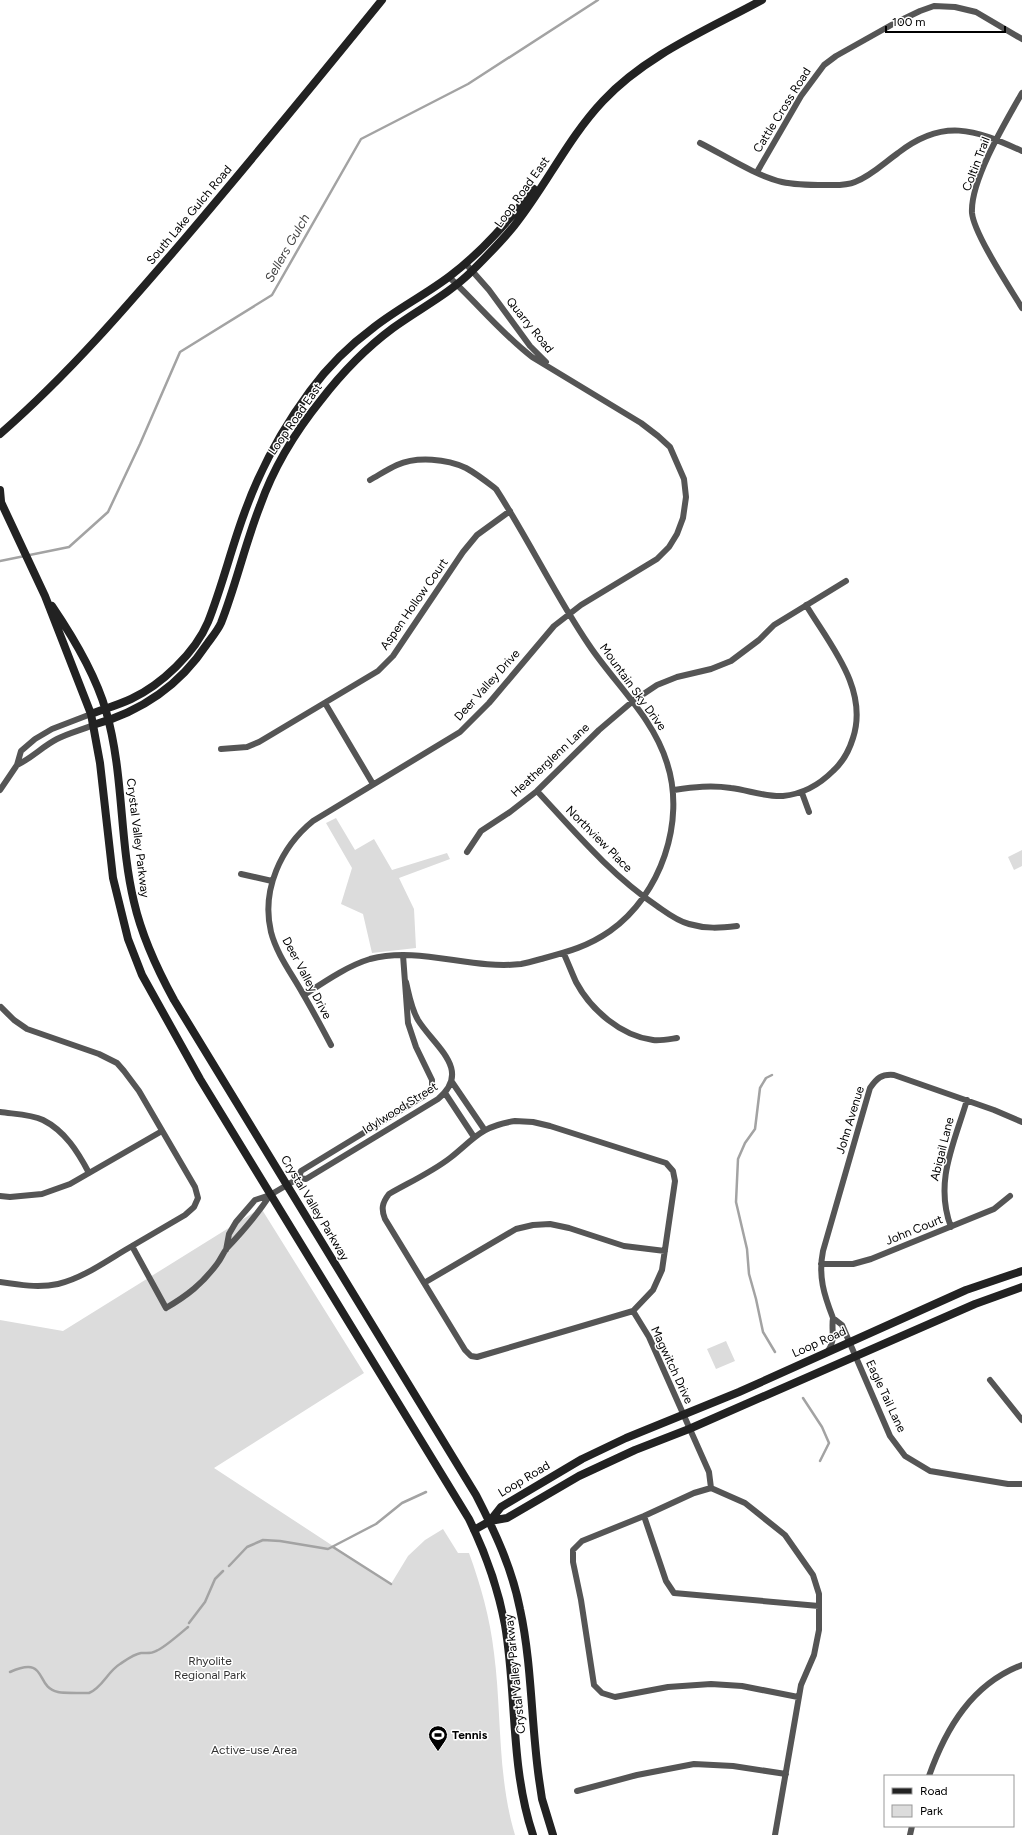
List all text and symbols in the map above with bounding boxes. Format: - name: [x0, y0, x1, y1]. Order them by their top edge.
- scale bar: [886, 8, 1005, 34]
- text: 100 m: [892, 15, 926, 29]
- street label: Cattle Cross Road: [750, 65, 814, 155]
- street label: Coltin Trail: [959, 135, 993, 193]
- street label: Loop Road East: [492, 153, 553, 230]
- street label: South Lake Gulch Road: [143, 163, 235, 267]
- water label: Sellers Gulch: [261, 211, 313, 285]
- street label: Quarry Road: [503, 294, 557, 356]
- street label: Loop Road East: [265, 380, 325, 457]
- street label: Aspen Hollow Court: [377, 555, 451, 652]
- street label: Mountain Sky Drive: [597, 641, 669, 733]
- street label: Deer Valley Drive: [451, 646, 523, 724]
- street label: Heatherglenn Lane: [508, 720, 592, 800]
- street label: Crystal Valley Parkway: [124, 778, 152, 899]
- street label: Northview Place: [563, 803, 635, 875]
- street label: Deer Valley Drive: [279, 935, 335, 1022]
- street label: Idylwood Street: [360, 1079, 441, 1137]
- street label: John Avenue: [833, 1084, 867, 1156]
- street label: Abigail Lane: [927, 1115, 957, 1182]
- street label: Crystal Valley Parkway: [278, 1153, 352, 1264]
- street label: John Court: [883, 1212, 945, 1248]
- street label: Magwitch Drive: [648, 1324, 696, 1406]
- street label: Loop Road: [790, 1324, 848, 1360]
- street label: Eagle Tail Lane: [863, 1357, 909, 1435]
- street label: Loop Road: [496, 1458, 552, 1500]
- street label: Crystal Valley Parkway: [502, 1613, 528, 1734]
- park label: Rhyolite Regional Park: [174, 1654, 246, 1682]
- sports icon: Tennis: [427, 1724, 449, 1752]
- place label: Tennis: [452, 1728, 488, 1742]
- park label: Active-use Area: [211, 1743, 297, 1757]
- legend: [884, 1775, 1014, 1827]
- text: Road: [920, 1784, 948, 1798]
- text: Park: [920, 1804, 943, 1818]

